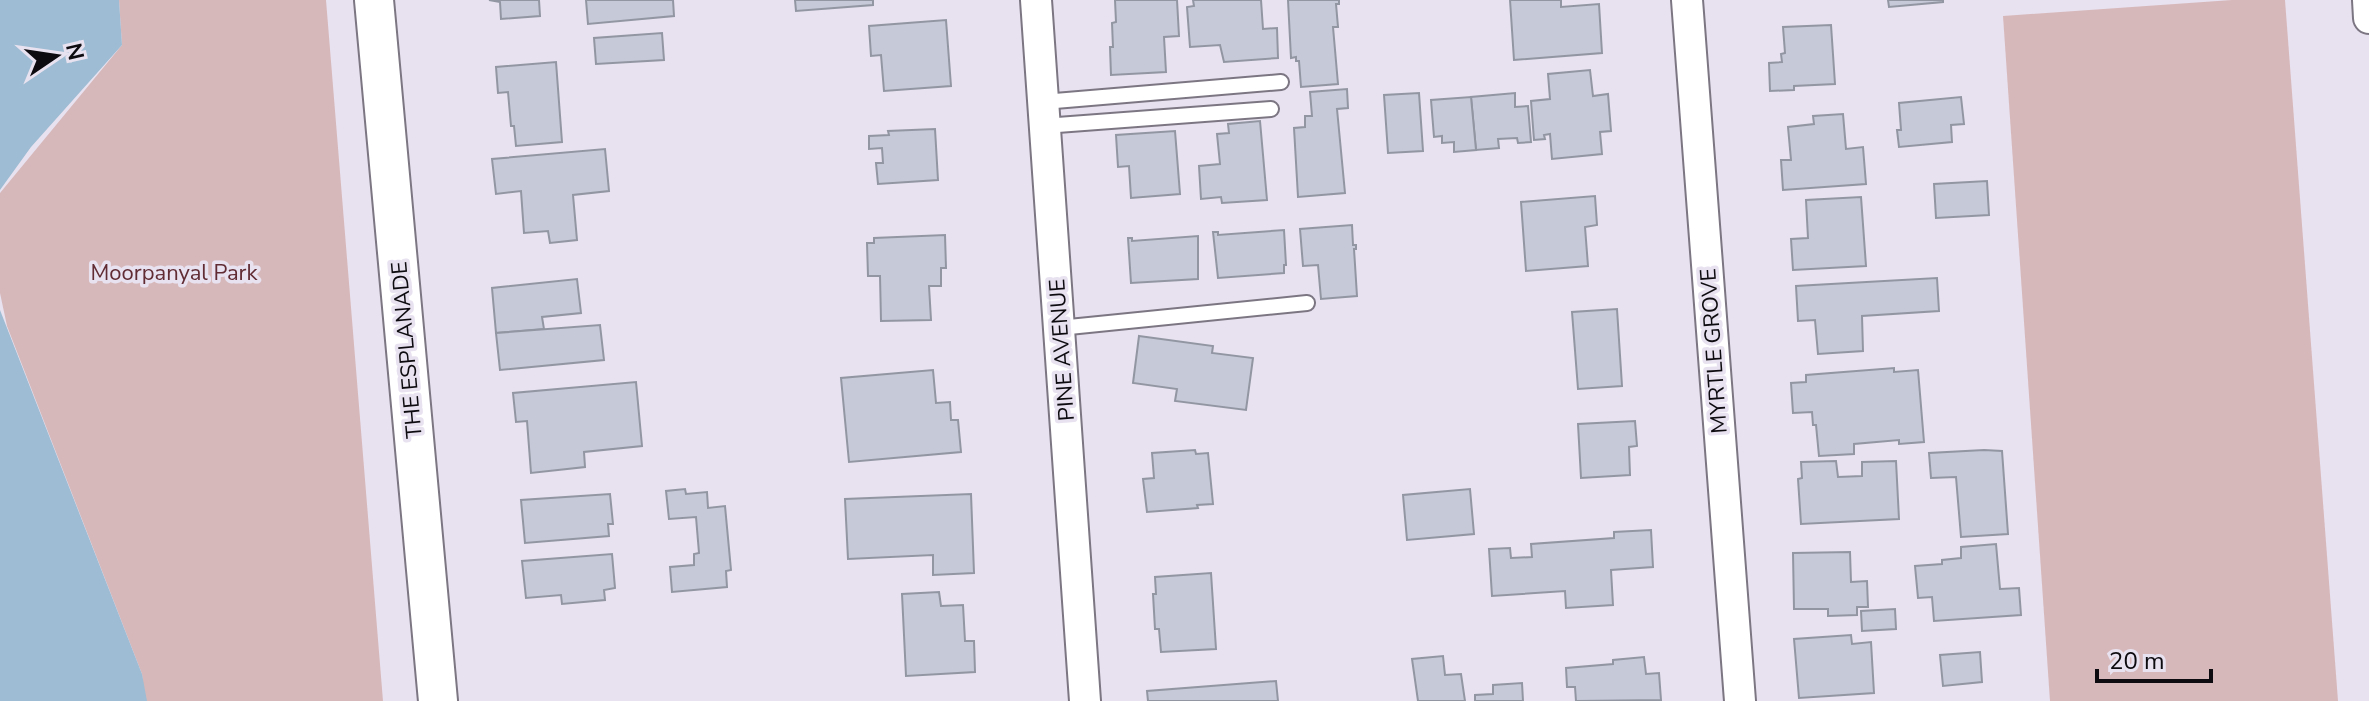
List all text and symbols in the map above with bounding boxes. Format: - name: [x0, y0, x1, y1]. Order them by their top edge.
- north arrow: [16, 16, 96, 96]
- text: N: [58, 40, 91, 63]
- park label: Moorpanyal Park: [91, 258, 258, 288]
- street label: THE ESPLANADE: [384, 260, 430, 440]
- street label: MYRTLE GROVE: [1693, 267, 1735, 434]
- street label: PINE AVENUE: [1042, 278, 1082, 422]
- scale bar: [2097, 633, 2211, 683]
- text: 20 m: [2109, 645, 2165, 677]

